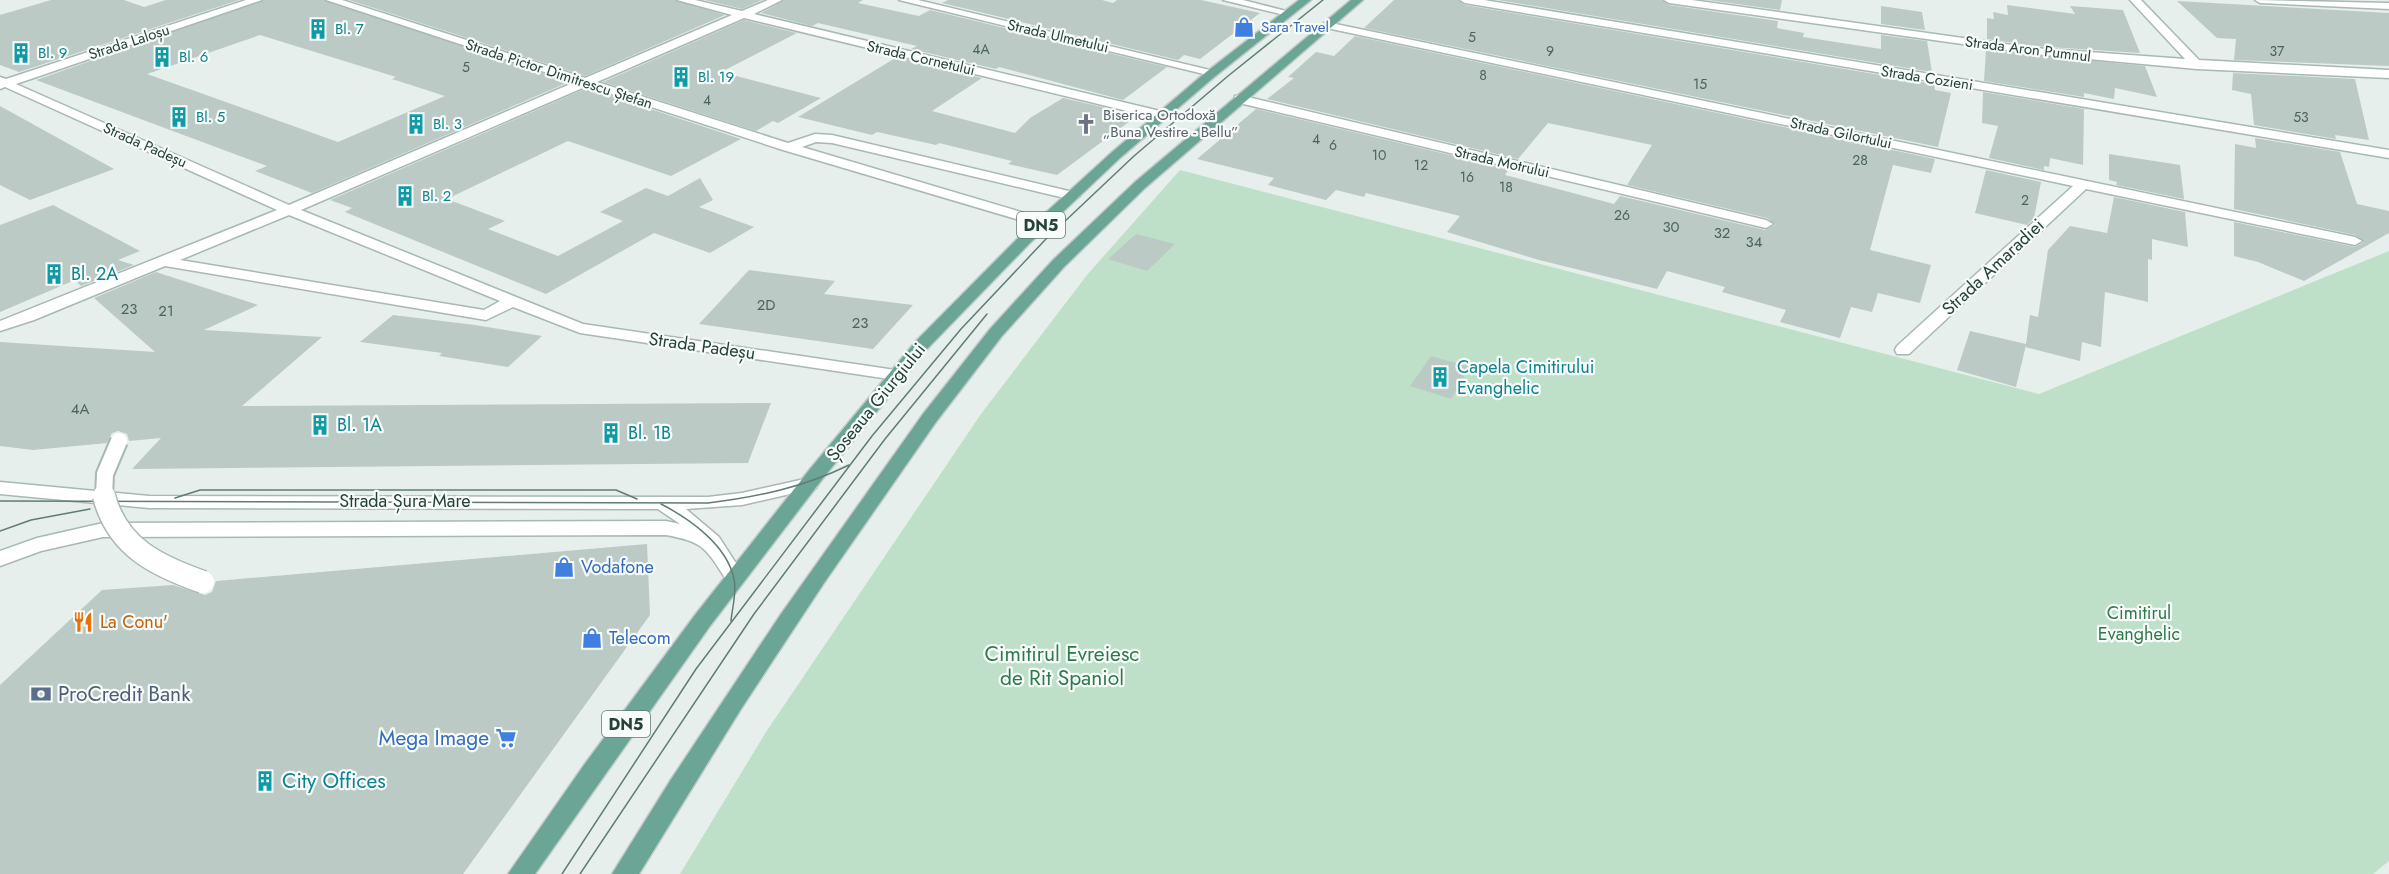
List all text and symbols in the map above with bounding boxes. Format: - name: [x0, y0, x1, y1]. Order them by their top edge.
- street label: Strada Ulmetului: [1005, 14, 1111, 58]
- shop icon: Sara Travel: [1232, 15, 1256, 39]
- place label: Sara Travel: [1261, 16, 1329, 38]
- building icon: Bl. 7: [306, 17, 330, 41]
- place label: Bl. 7: [335, 18, 364, 40]
- street label: Strada Laloșu: [86, 19, 172, 65]
- house number: 5: [1468, 27, 1476, 47]
- street label: Strada Aron Pumnul: [1964, 30, 2092, 68]
- street label: Strada Pictor Dimitrescu Ștefan: [463, 33, 655, 115]
- street label: Strada Cornetului: [865, 35, 977, 81]
- house number: 4A: [972, 39, 990, 59]
- building icon: Bl. 9: [9, 41, 33, 65]
- house number: 9: [1546, 41, 1554, 61]
- house number: 37: [2270, 41, 2285, 61]
- place label: Bl. 9: [38, 42, 67, 64]
- building icon: Bl. 6: [150, 45, 174, 69]
- place label: Bl. 6: [179, 46, 208, 68]
- house number: 5: [462, 57, 470, 77]
- street label: Strada Cozieni: [1879, 60, 1975, 96]
- building icon: Bl. 19: [669, 65, 693, 89]
- house number: 8: [1479, 65, 1487, 85]
- place label: Bl. 19: [698, 66, 734, 88]
- house number: 15: [1693, 74, 1707, 94]
- house number: 4: [703, 90, 711, 110]
- place label: Biserica Ortodoxă „Buna Vestire - Bellu”: [1103, 104, 1238, 143]
- building icon: Bl. 5: [167, 105, 191, 129]
- place label: Bl. 5: [196, 106, 225, 128]
- house number: 53: [2293, 107, 2309, 127]
- street label: Strada Gilortului: [1788, 111, 1894, 155]
- building icon: Bl. 3: [404, 112, 428, 136]
- church icon: Biserica Ortodoxă „Buna Vestire - Bellu”: [1074, 112, 1098, 136]
- place label: Bl. 3: [433, 113, 462, 135]
- street label: Strada Padeșu: [100, 117, 190, 173]
- house number: 4: [1312, 129, 1320, 149]
- house number: 6: [1329, 135, 1337, 155]
- street label: Strada Motrului: [1452, 140, 1552, 184]
- house number: 10: [1372, 145, 1386, 165]
- house number: 28: [1852, 150, 1868, 170]
- house number: 12: [1414, 155, 1428, 175]
- house number: 16: [1460, 167, 1474, 187]
- house number: 18: [1499, 177, 1513, 197]
- building icon: Bl. 2: [393, 184, 417, 208]
- place label: Bl. 2: [422, 185, 451, 207]
- house number: 2: [2021, 190, 2029, 210]
- house number: 26: [1614, 205, 1630, 225]
- road number: DN5: [1017, 212, 1065, 238]
- street label: Strada Amaradiei: [1936, 213, 2050, 321]
- house number: 30: [1662, 216, 1680, 238]
- house number: 32: [1714, 222, 1730, 244]
- house number: 34: [1746, 231, 1763, 253]
- place label: Bl. 2A: [71, 261, 118, 287]
- building icon: Bl. 2A: [42, 262, 66, 286]
- house number: 2D: [757, 294, 775, 316]
- house number: 23: [121, 298, 137, 320]
- house number: 21: [158, 300, 174, 322]
- house number: 23: [852, 312, 868, 334]
- street label: Strada Padeșu: [647, 326, 757, 366]
- street label: Șoseaua Giurgiului: [820, 337, 932, 467]
- place label: Capela Cimitirului Evanghelic: [1457, 354, 1594, 401]
- building icon: Capela Cimitirului Evanghelic: [1428, 365, 1452, 389]
- house number: 4A: [71, 398, 89, 420]
- place label: Bl. 1A: [337, 412, 382, 438]
- building icon: Bl. 1A: [308, 413, 332, 437]
- place label: Bl. 1B: [628, 420, 671, 446]
- building icon: Bl. 1B: [599, 421, 623, 445]
- street label: Strada Șura Mare: [339, 488, 471, 514]
- place label: Vodafone: [581, 554, 654, 580]
- shop icon: Vodafone: [552, 555, 576, 579]
- park label: Cimitirul Evanghelic: [2098, 600, 2180, 647]
- place label: La Conu': [100, 609, 168, 635]
- restaurant icon: La Conu': [71, 610, 95, 634]
- place label: Telecom: [609, 625, 671, 651]
- shop icon: Telecom: [580, 626, 604, 650]
- park label: Cimitirul Evreiesc de Rit Spaniol: [985, 639, 1139, 693]
- place label: ProCredit Bank: [58, 679, 191, 709]
- bank icon: ProCredit Bank: [29, 682, 53, 706]
- road number: DN5: [602, 711, 650, 737]
- place label: Mega Image: [378, 723, 489, 753]
- supermarket icon: Mega Image: [494, 726, 518, 750]
- place label: City Offices: [282, 766, 386, 796]
- building icon: City Offices: [253, 769, 277, 793]

